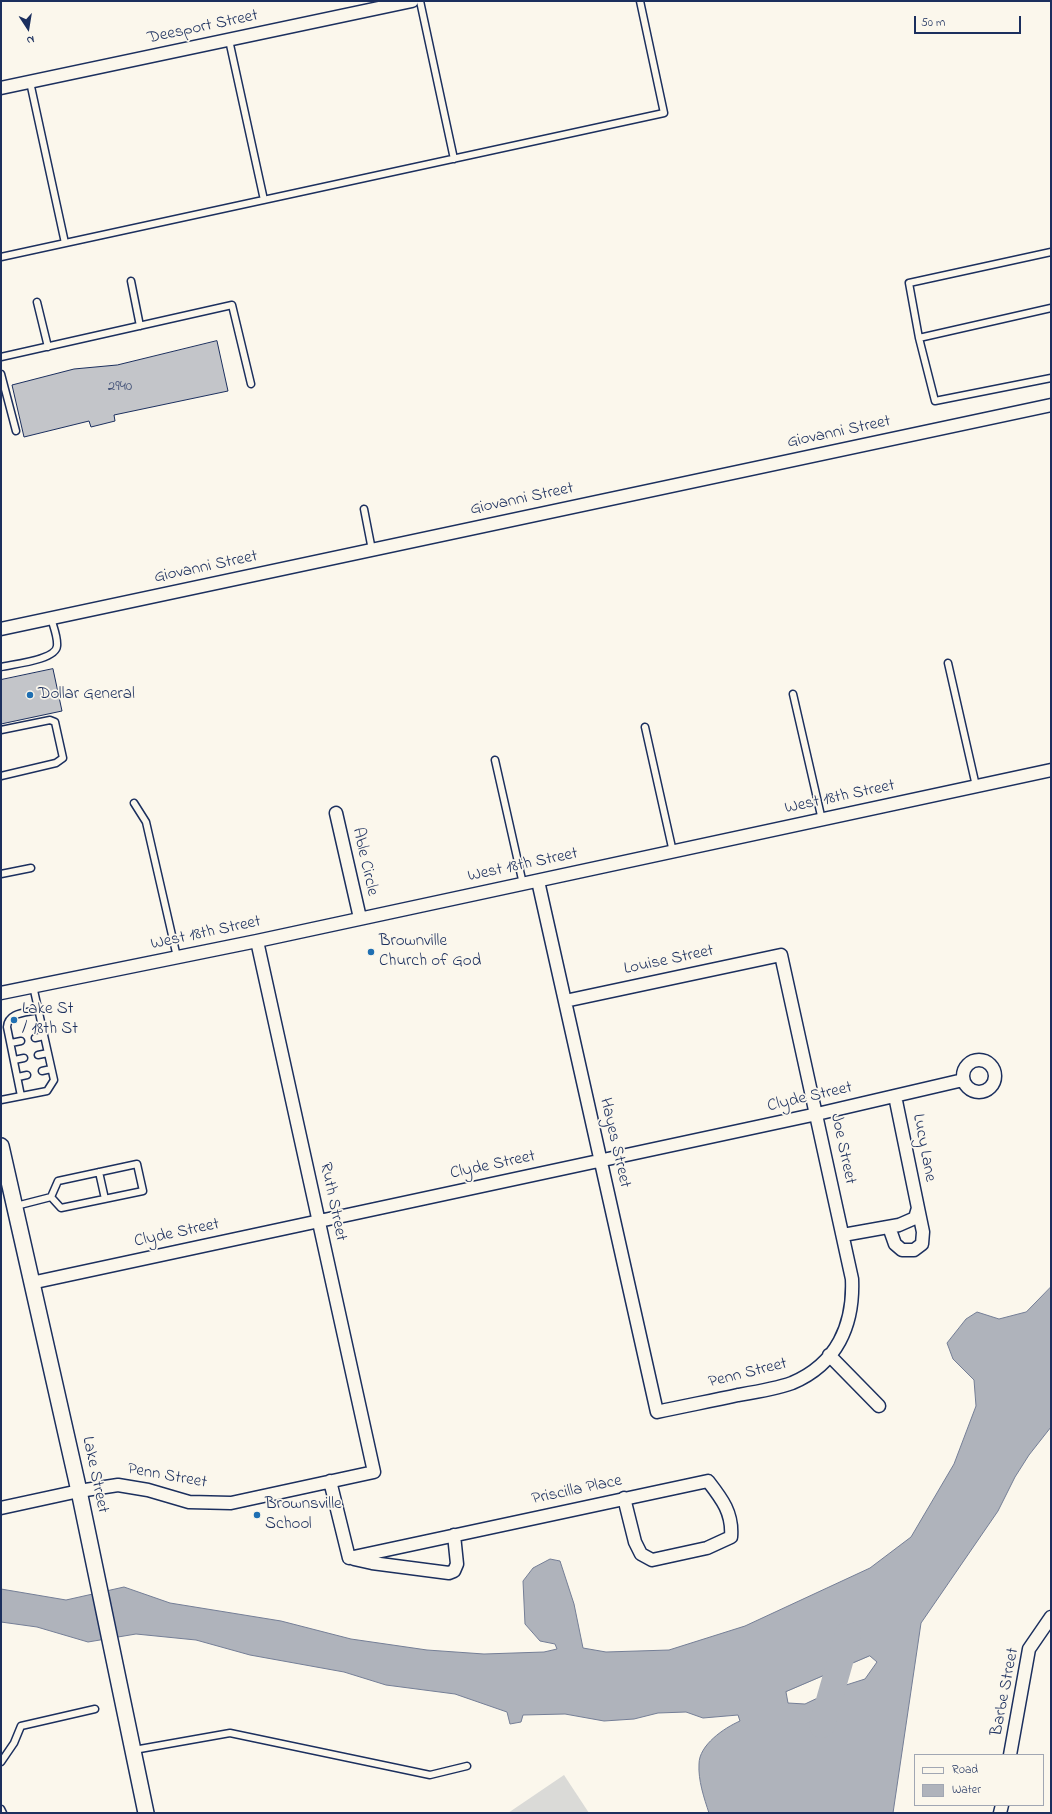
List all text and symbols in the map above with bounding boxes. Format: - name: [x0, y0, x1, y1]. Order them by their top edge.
- street label: Deesport Street: [146, 6, 260, 50]
- north arrow: [8, 8, 48, 48]
- scale bar: [916, 8, 1023, 34]
- text: 50 m: [921, 14, 945, 32]
- text: N: [25, 31, 36, 48]
- house number: 2940: [108, 379, 132, 397]
- street label: Giovanni Street: [785, 412, 893, 454]
- street label: Giovanni Street: [468, 479, 576, 521]
- street label: Giovanni Street: [152, 547, 260, 589]
- place label: Dollar General: [38, 685, 135, 705]
- marker: Dollar General: [25, 690, 35, 700]
- street label: West 18th Street: [783, 776, 897, 820]
- street label: Able Circle: [346, 826, 382, 898]
- street label: West 18th Street: [466, 844, 580, 888]
- street label: West 18th Street: [149, 912, 263, 956]
- place label: Brownville Church of God: [379, 932, 481, 972]
- street label: Louise Street: [622, 942, 716, 980]
- marker: Brownville Church of God: [366, 947, 376, 957]
- place label: Lake St / 18th St: [22, 1000, 78, 1040]
- marker: Lake St / 18th St: [9, 1015, 19, 1025]
- street label: Clyde Street: [766, 1078, 854, 1118]
- street label: Hayes Street: [594, 1096, 634, 1190]
- street label: Joe Street: [825, 1112, 859, 1186]
- street label: Lucy Lane: [906, 1112, 940, 1184]
- street label: Clyde Street: [449, 1147, 537, 1185]
- street label: Ruth Street: [314, 1161, 350, 1243]
- street label: Clyde Street: [133, 1215, 221, 1253]
- street label: Penn Street: [707, 1354, 789, 1394]
- street label: Lake Street: [76, 1435, 112, 1515]
- street label: Penn Street: [126, 1460, 208, 1494]
- street label: Priscilla Place: [530, 1472, 624, 1510]
- place label: Brownsville School: [265, 1495, 342, 1535]
- marker: Brownsville School: [252, 1510, 262, 1520]
- street label: Barbe Street: [987, 1646, 1025, 1738]
- legend: [914, 1754, 1044, 1806]
- text: Road: [952, 1761, 978, 1779]
- text: Water: [952, 1781, 981, 1799]

